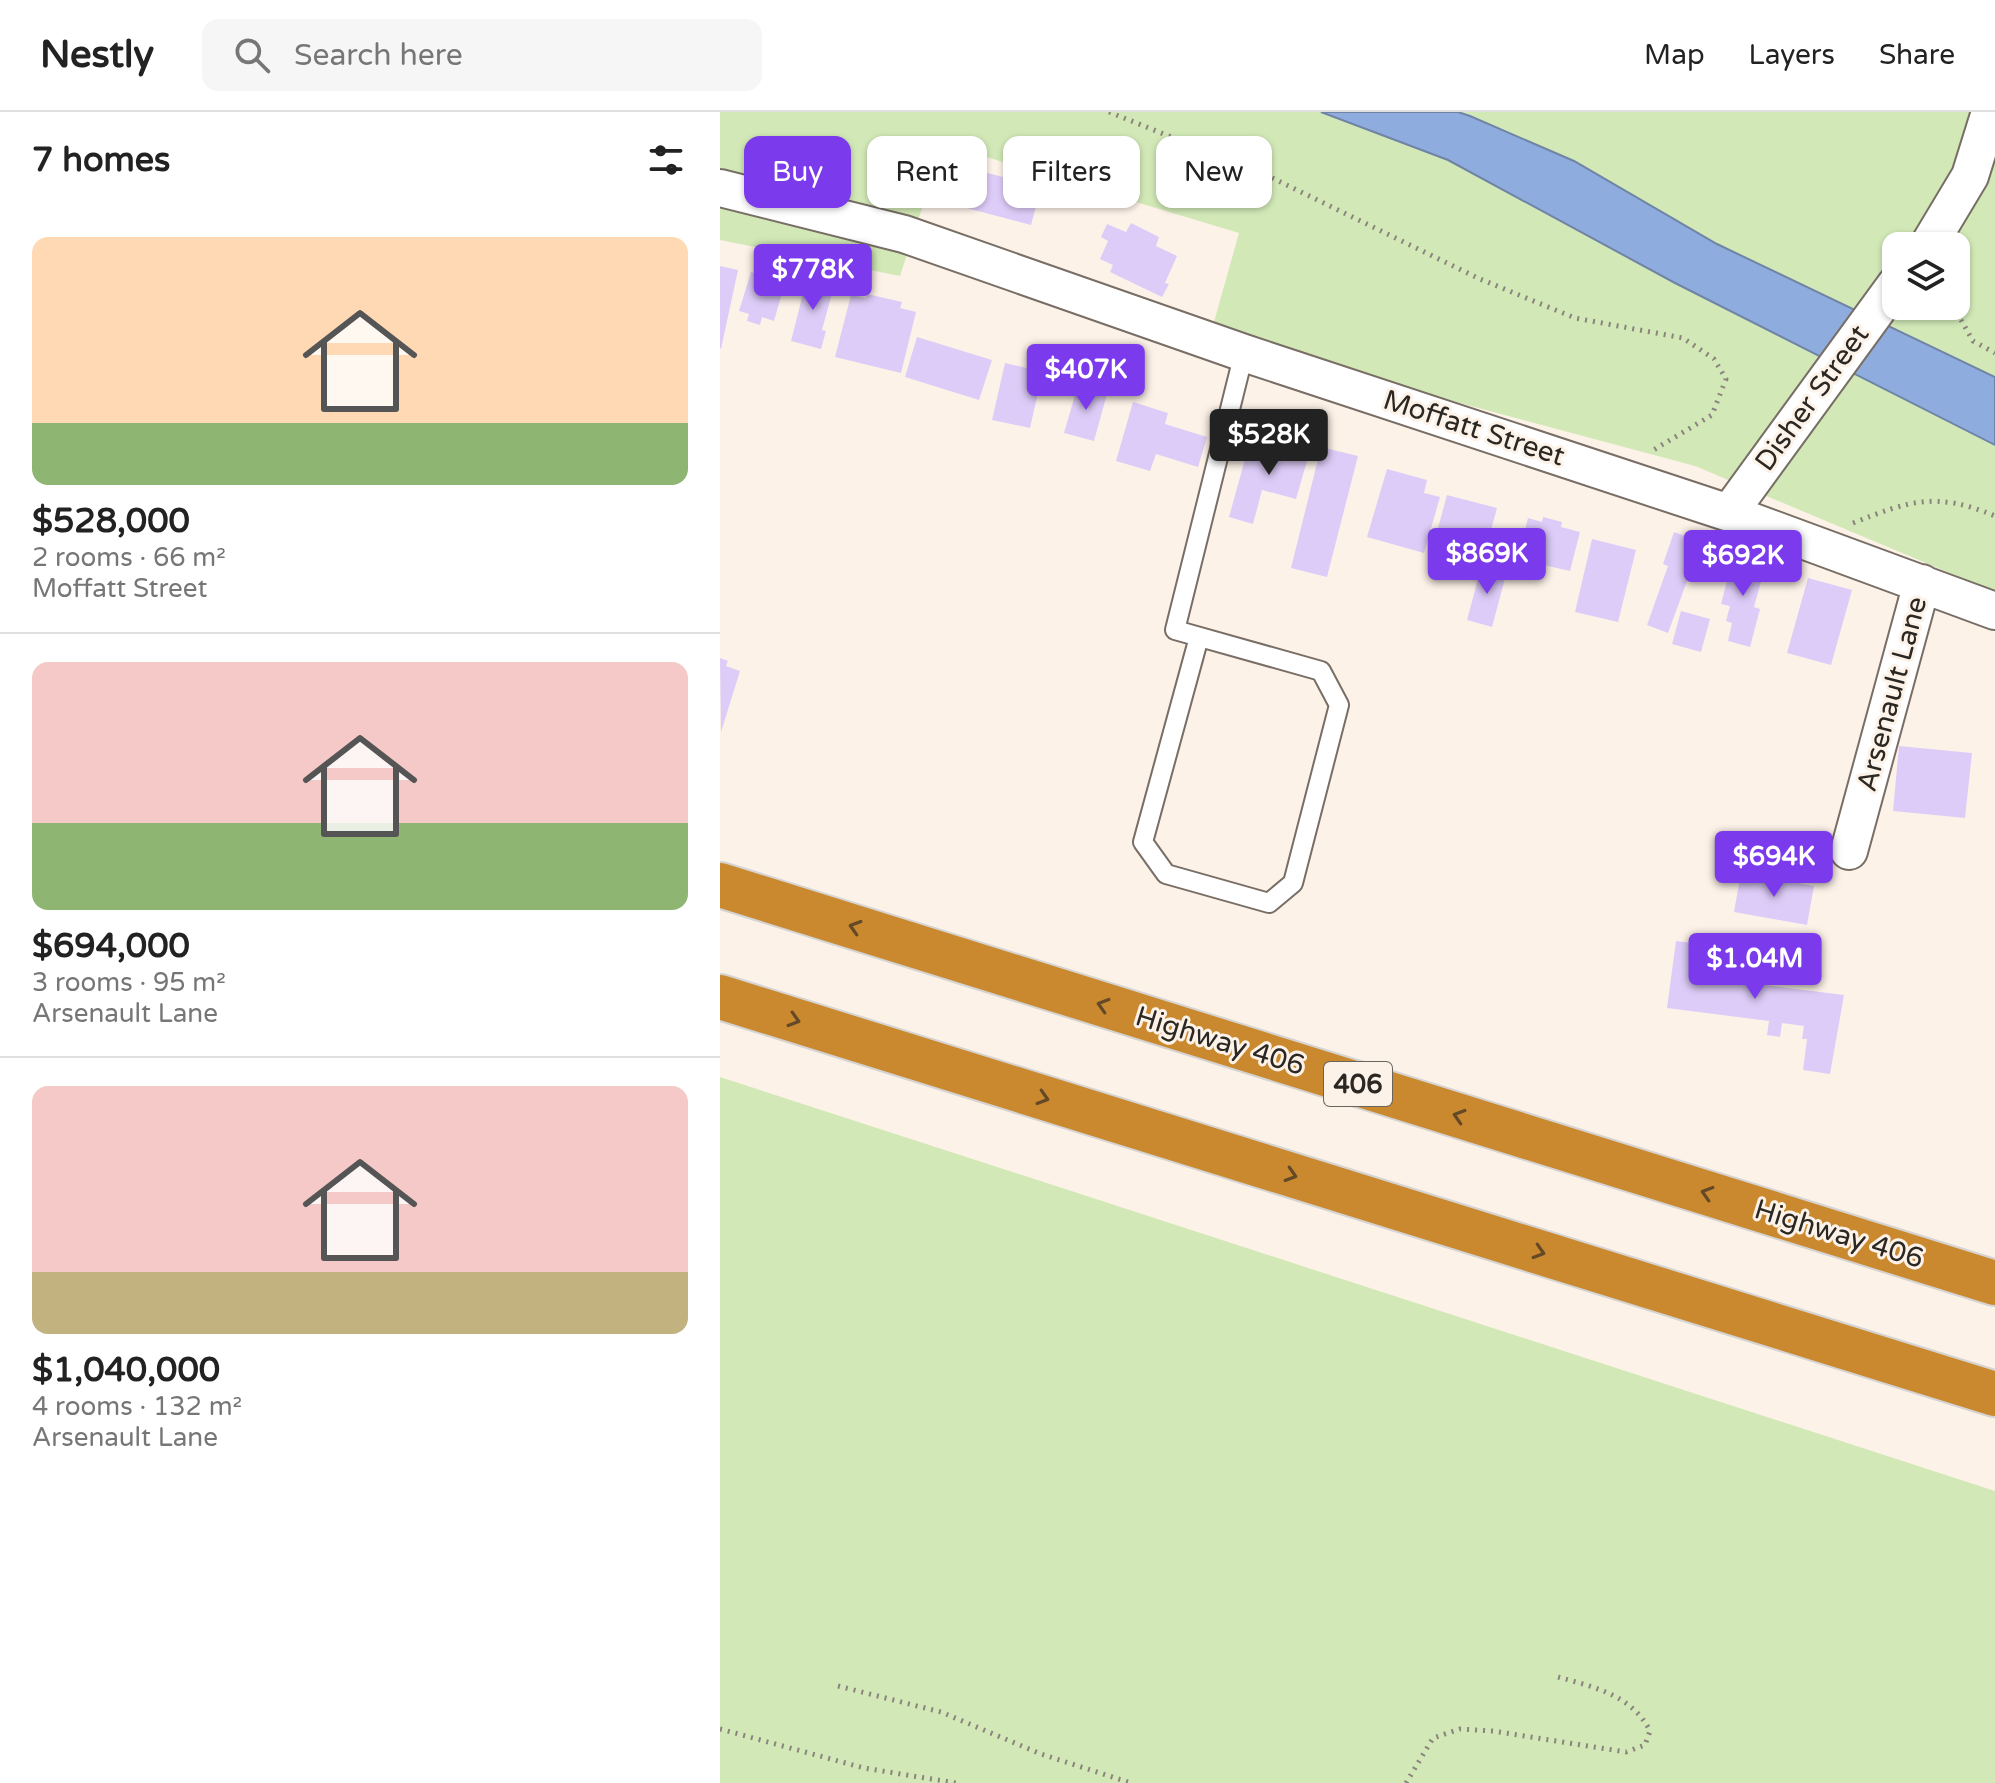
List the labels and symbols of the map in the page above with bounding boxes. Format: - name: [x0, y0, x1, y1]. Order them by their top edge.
- pin: $778K: [757, 244, 869, 312]
- street label: Disher Street: [1748, 318, 1877, 478]
- pin: $407K: [1030, 344, 1142, 412]
- street label: Moffatt Street: [1379, 383, 1569, 473]
- pin: $528K: [1213, 409, 1325, 477]
- pin: $869K: [1431, 528, 1543, 596]
- pin: $692K: [1687, 530, 1799, 598]
- street label: Arsenault Lane: [1850, 593, 1934, 795]
- pin: $694K: [1718, 831, 1830, 899]
- one-way arrow: [849, 921, 863, 937]
- pin: $1.04M: [1690, 933, 1820, 1001]
- one-way arrow: [1097, 998, 1111, 1014]
- street label: Highway 406: [1131, 999, 1309, 1083]
- one-way arrow: [787, 1011, 801, 1027]
- road number: 406: [1324, 1062, 1392, 1106]
- one-way arrow: [1035, 1089, 1049, 1105]
- one-way arrow: [1452, 1109, 1466, 1125]
- one-way arrow: [1284, 1166, 1297, 1182]
- one-way arrow: [1700, 1186, 1714, 1202]
- street label: Highway 406: [1750, 1192, 1928, 1276]
- one-way arrow: [1532, 1243, 1546, 1259]

